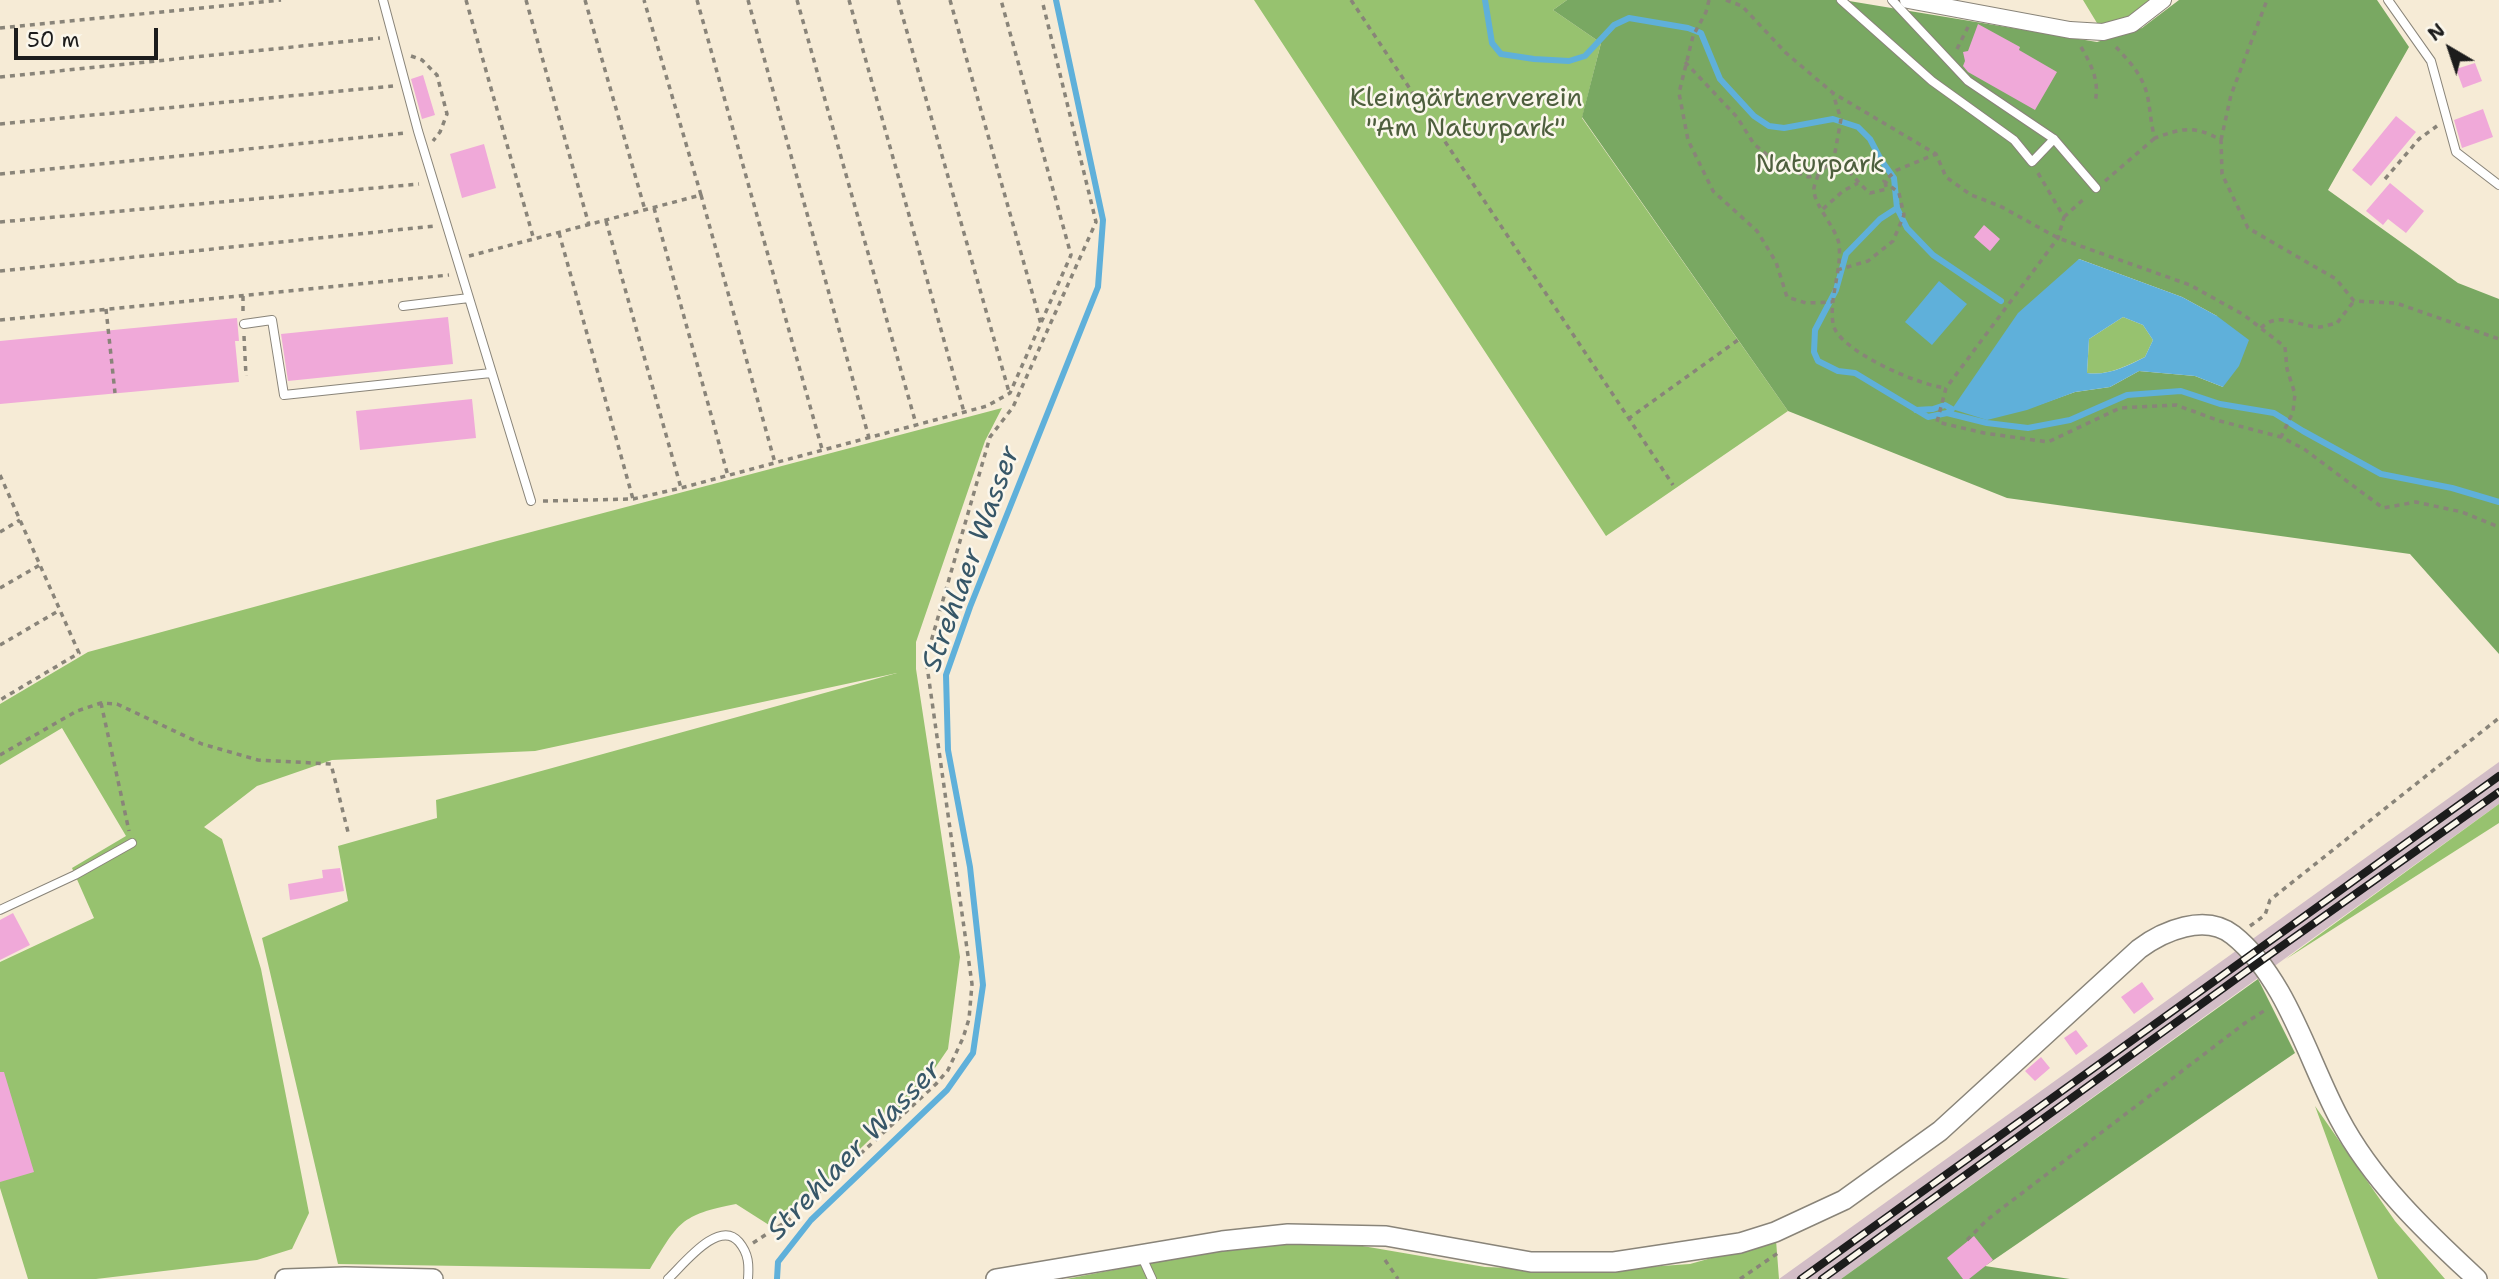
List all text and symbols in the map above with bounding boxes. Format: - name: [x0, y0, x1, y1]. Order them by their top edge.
- scale bar: [18, 14, 161, 58]
- north arrow: [2415, 14, 2485, 84]
- text: N: [2423, 18, 2450, 47]
- text: 50 m: [27, 26, 80, 54]
- park label: Kleingärtnerverein "Am Naturpark": [1349, 83, 1583, 144]
- park label: Naturpark: [1755, 149, 1885, 181]
- water label: Strehlaer Wasser: [916, 442, 1028, 676]
- water label: Strehlaer Wasser: [761, 1054, 949, 1248]

